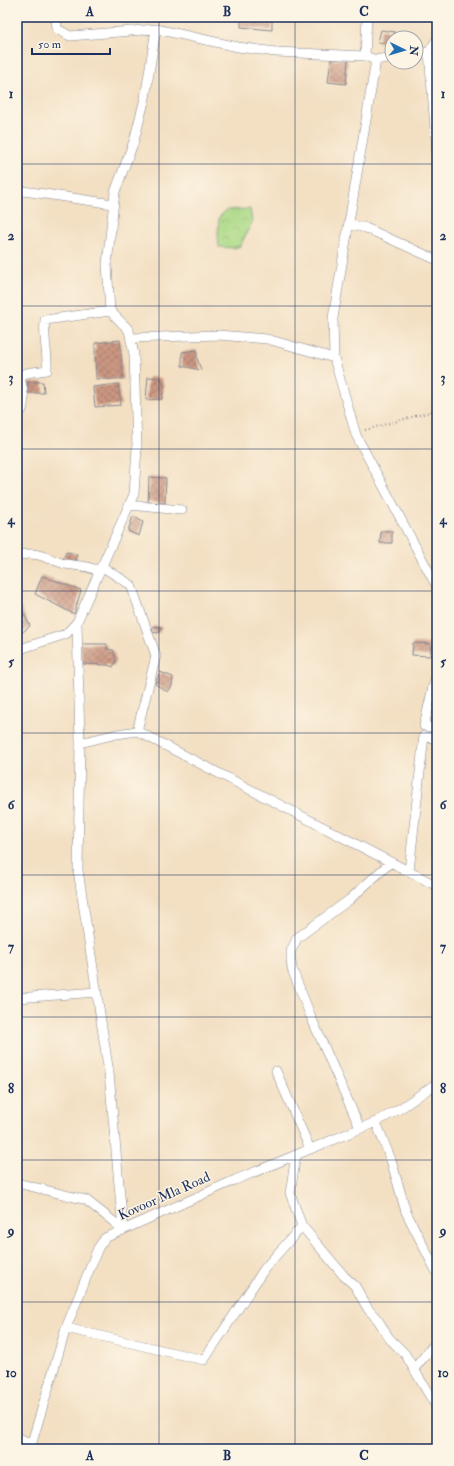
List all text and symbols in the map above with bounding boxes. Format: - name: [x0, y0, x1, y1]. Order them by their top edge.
- text: A: [85, 4, 95, 20]
- text: B: [223, 4, 231, 20]
- text: C: [359, 4, 369, 20]
- scale bar: [32, 30, 110, 56]
- north arrow: [384, 30, 424, 70]
- text: 50 m: [38, 37, 62, 52]
- text: N: [406, 44, 420, 57]
- text: 1: [9, 86, 14, 102]
- text: 1: [441, 86, 446, 102]
- text: 2: [8, 228, 15, 244]
- text: 2: [440, 228, 447, 244]
- text: 3: [9, 370, 14, 386]
- text: 3: [441, 370, 446, 386]
- text: 4: [6, 512, 15, 528]
- text: 4: [438, 512, 447, 528]
- text: 5: [8, 654, 14, 670]
- text: 5: [440, 654, 446, 670]
- text: 6: [8, 797, 16, 813]
- text: 6: [440, 797, 448, 813]
- text: 7: [8, 939, 15, 955]
- text: 7: [440, 939, 447, 955]
- text: 8: [8, 1081, 14, 1097]
- text: 8: [440, 1081, 446, 1097]
- street label: Kovoor Mla Road: [115, 1168, 213, 1224]
- text: 9: [6, 1223, 15, 1239]
- text: 9: [438, 1223, 447, 1239]
- text: 10: [5, 1365, 17, 1381]
- text: 10: [437, 1365, 449, 1381]
- text: A: [85, 1448, 95, 1464]
- text: B: [223, 1448, 231, 1464]
- text: C: [359, 1448, 369, 1464]

